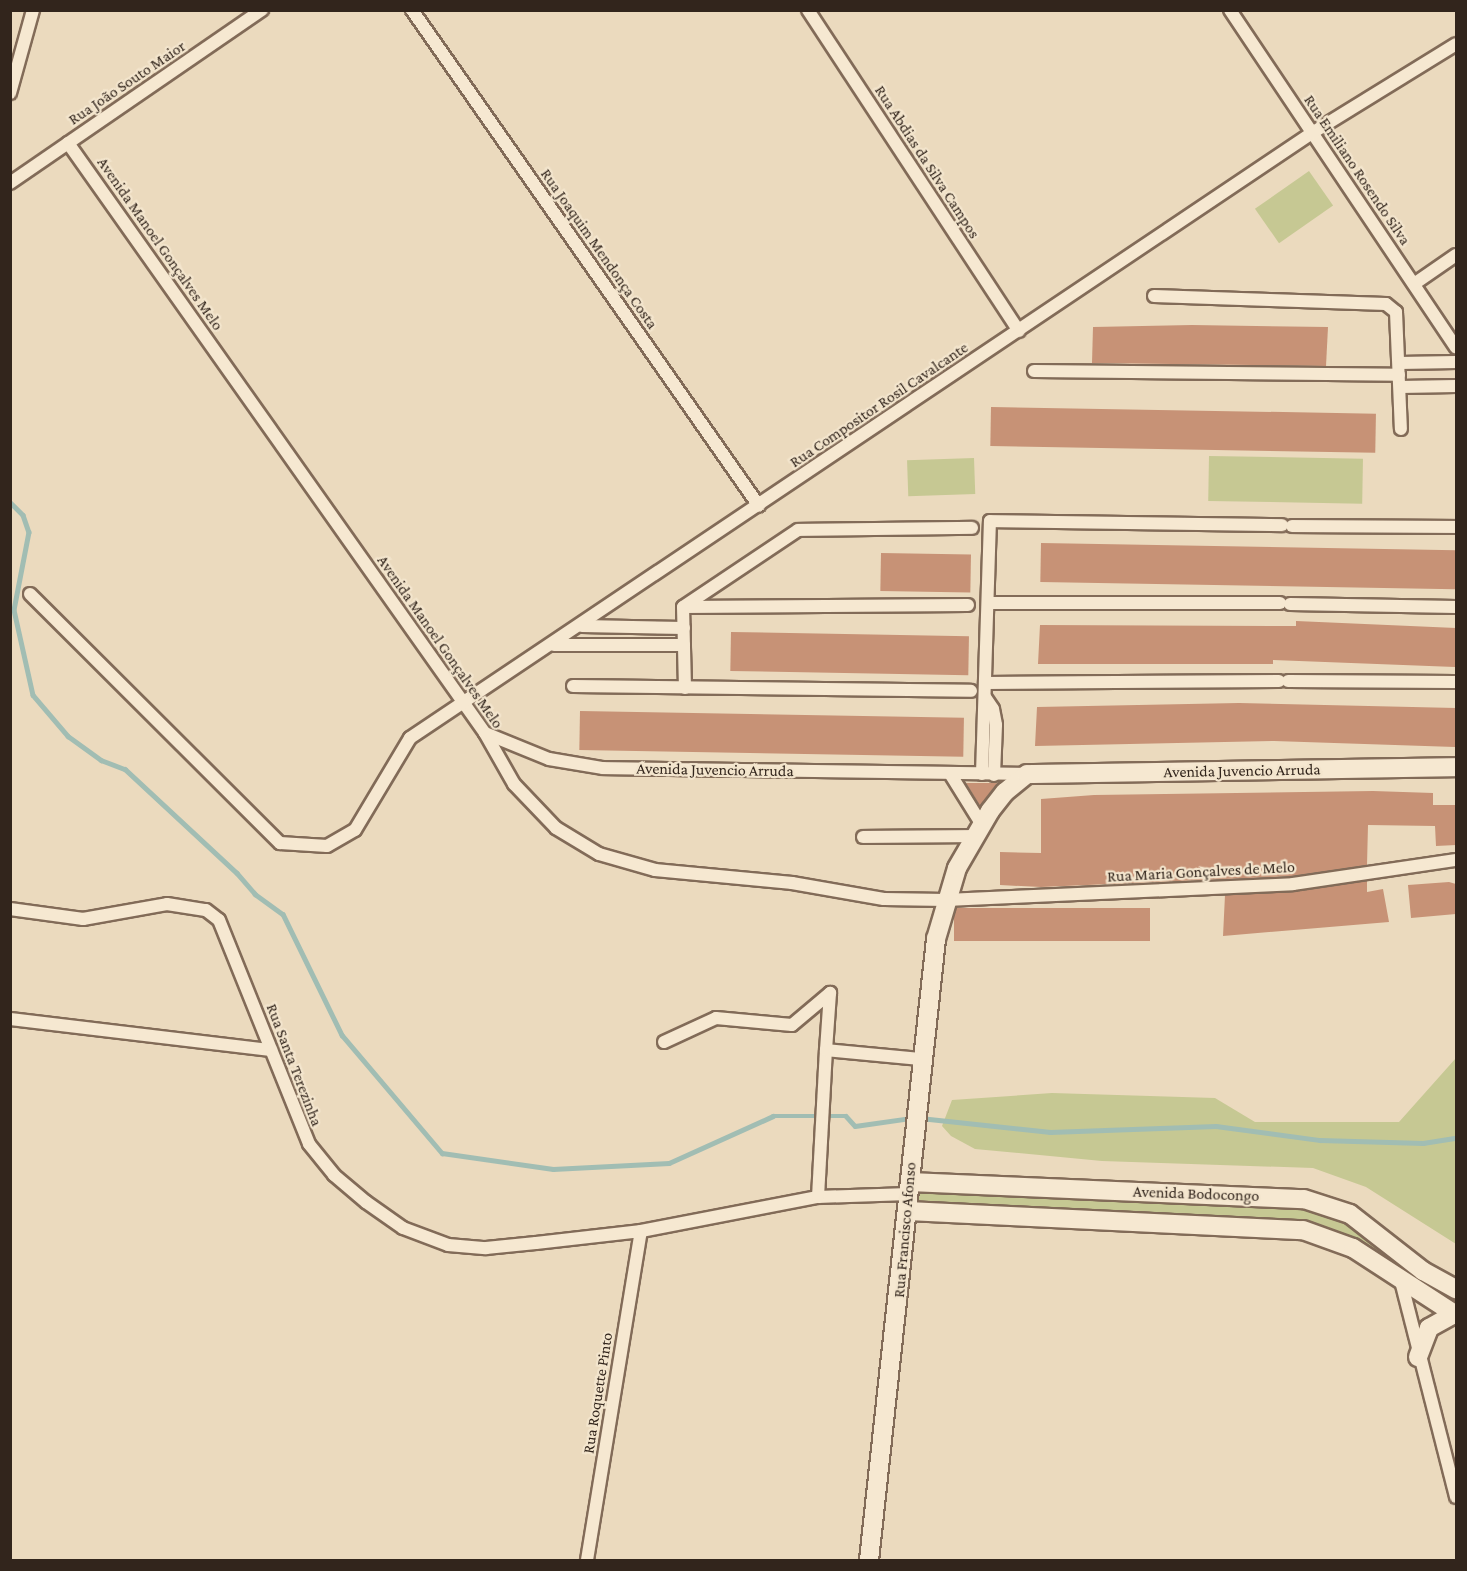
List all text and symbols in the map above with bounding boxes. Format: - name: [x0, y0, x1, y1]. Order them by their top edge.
- street label: Rua João Souto Maior: [65, 37, 189, 129]
- street label: Rua Abdias da Silva Campos: [870, 82, 984, 242]
- street label: Rua Emiliano Rosendo Silva: [1300, 91, 1414, 249]
- street label: Avenida Manoel Gonçalves Melo: [93, 154, 227, 334]
- street label: Rua Joaquim Mendonça Costa: [536, 165, 662, 333]
- street label: Rua Compositor Rosil Cavalcante: [786, 338, 972, 472]
- street label: Avenida Manoel Gonçalves Melo: [373, 552, 507, 732]
- street label: Avenida Juvencio Arruda: [636, 759, 794, 781]
- street label: Avenida Juvencio Arruda: [1163, 760, 1321, 782]
- street label: Rua Maria Gonçalves de Melo: [1107, 857, 1295, 887]
- street label: Rua Santa Terezinha: [262, 1001, 326, 1129]
- street label: Rua Francisco Afonso: [890, 1161, 920, 1299]
- street label: Avenida Bodocongo: [1133, 1182, 1259, 1206]
- street label: Rua Roquette Pinto: [579, 1331, 617, 1455]

